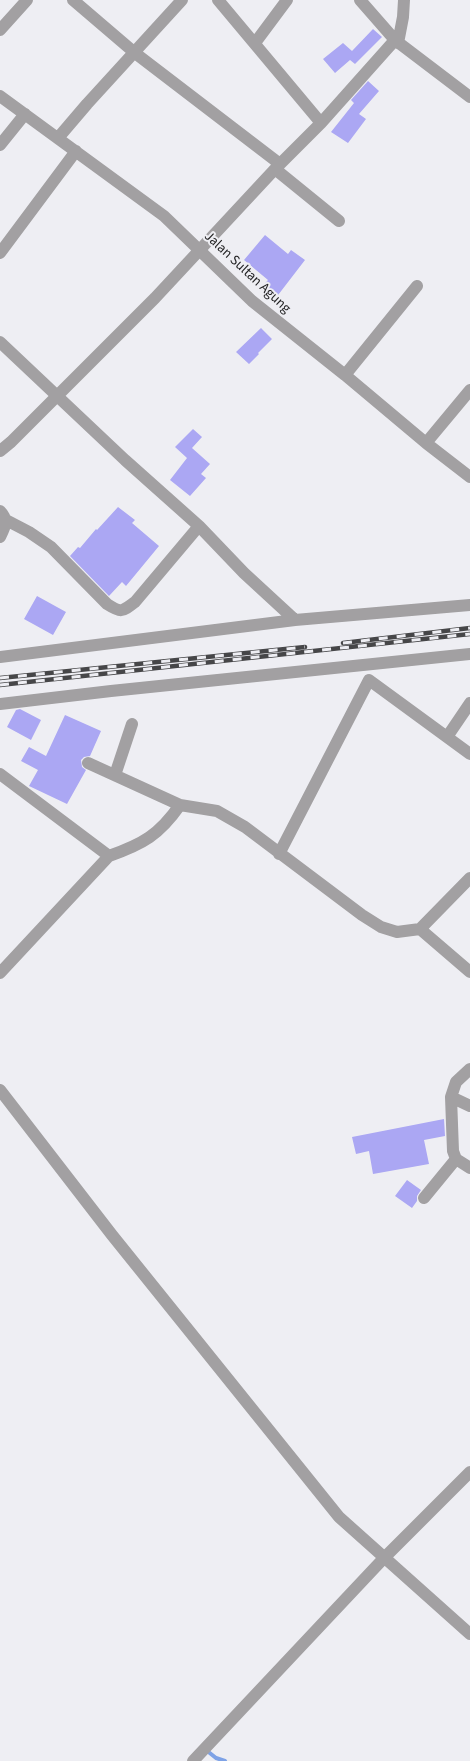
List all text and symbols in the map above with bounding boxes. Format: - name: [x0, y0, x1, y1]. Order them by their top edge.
- street label: Jalan Sultan Agung: [200, 229, 294, 317]

